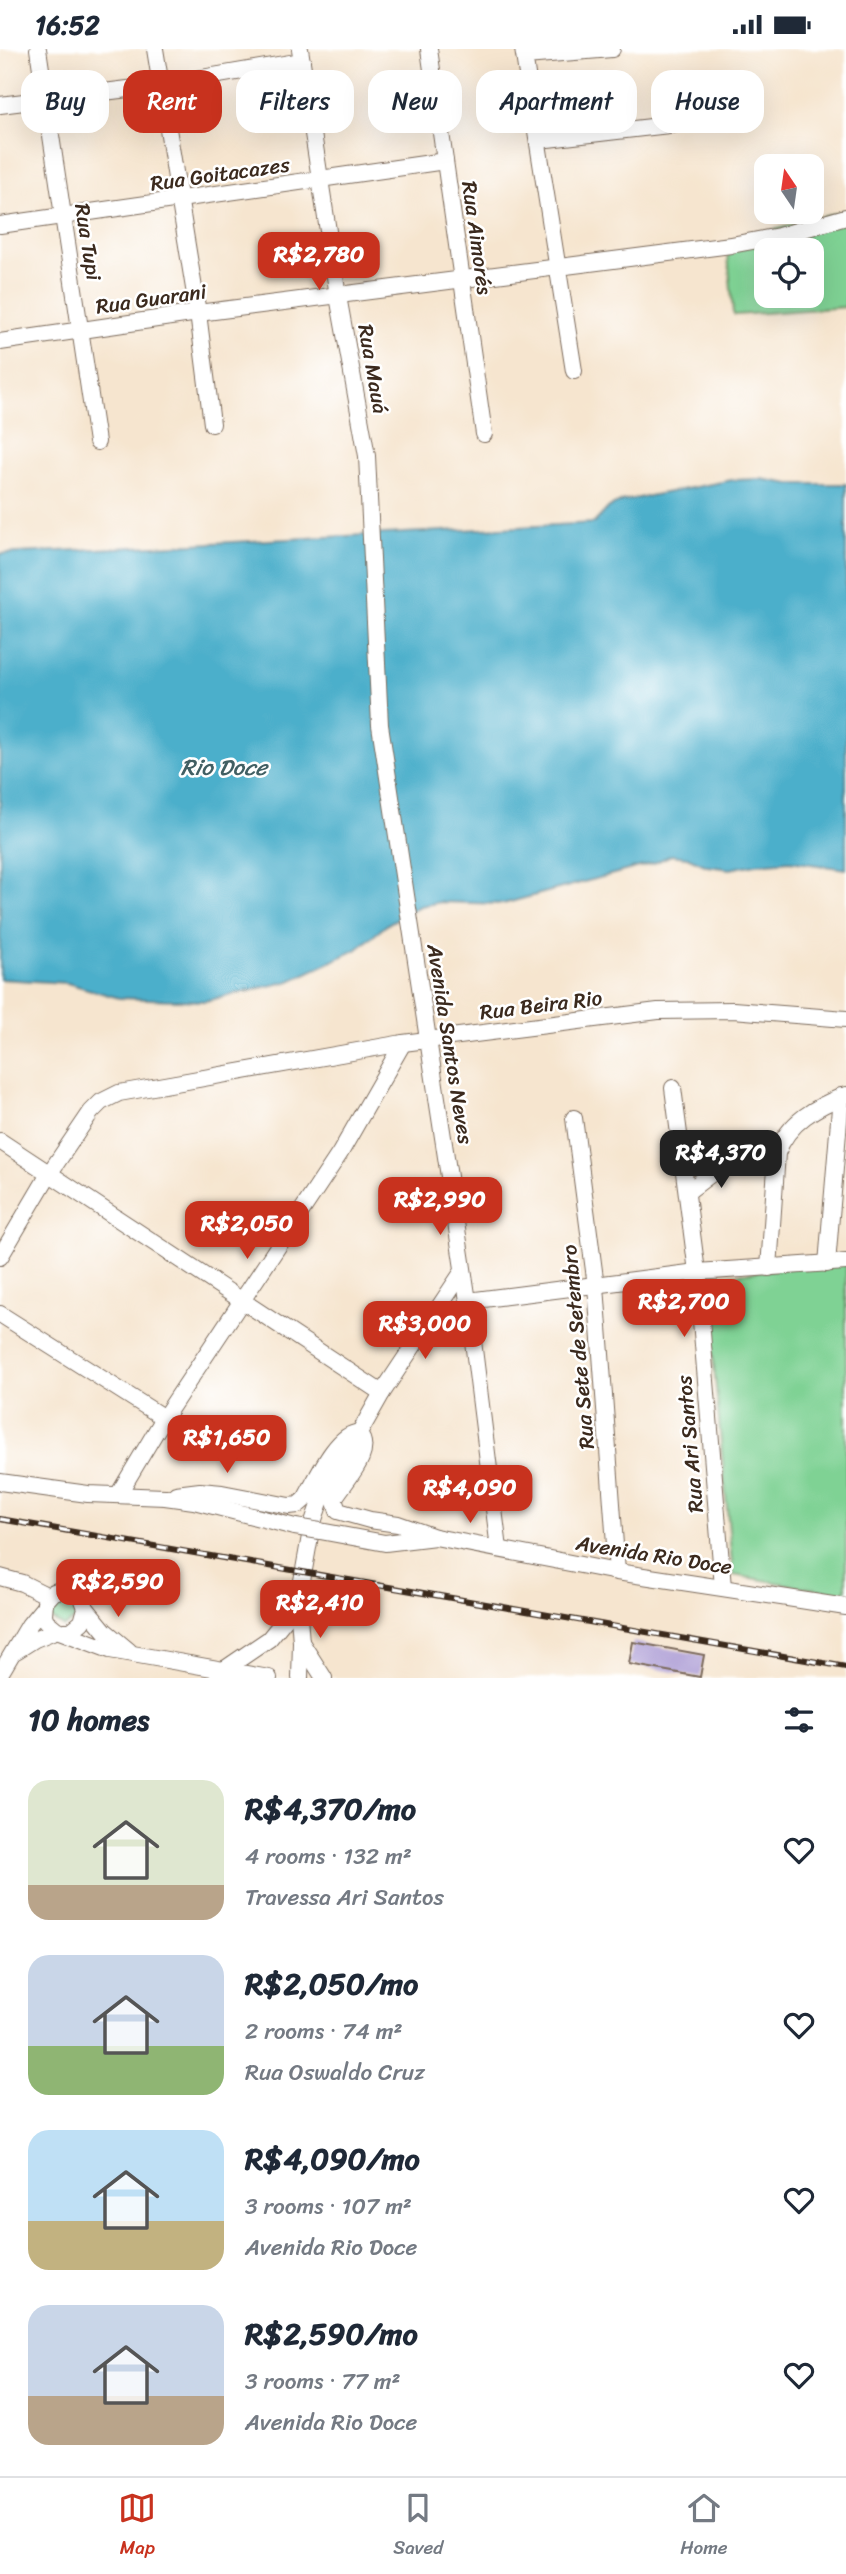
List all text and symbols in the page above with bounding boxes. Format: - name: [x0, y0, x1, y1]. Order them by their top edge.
- text: 16:52: [35, 2, 100, 48]
- chip: Buy: [21, 70, 109, 133]
- chip: Rent: [123, 70, 222, 133]
- chip: Filters: [236, 70, 354, 133]
- chip: New: [368, 70, 462, 133]
- chip: Apartment: [476, 70, 637, 133]
- chip: House: [651, 70, 764, 133]
- street label: Rua Goitacazes: [148, 145, 293, 203]
- north arrow: [754, 154, 824, 224]
- map controls: [754, 154, 824, 308]
- street label: Rua Aimorés: [450, 179, 504, 298]
- street label: Rua Tupi: [63, 201, 113, 284]
- pin: R$2,780: [254, 233, 384, 292]
- text: R$2,780: [274, 234, 364, 275]
- button: locate: [754, 238, 824, 308]
- street label: Rua Guarani: [93, 272, 210, 326]
- street label: Rua Mauá: [346, 321, 400, 417]
- water label: Rio Doce: [181, 747, 269, 788]
- street label: Avenida Santos Neves: [415, 940, 485, 1147]
- street label: Rua Beira Rio: [478, 979, 605, 1031]
- pin: R$4,370: [656, 1131, 786, 1190]
- text: R$4,370: [676, 1132, 766, 1173]
- pin: R$2,990: [375, 1177, 505, 1237]
- text: R$2,990: [394, 1179, 486, 1220]
- pin: R$2,050: [182, 1201, 312, 1261]
- text: R$2,050: [201, 1203, 293, 1244]
- street label: Rua Sete de Setembro: [550, 1243, 606, 1451]
- pin: R$2,700: [619, 1279, 749, 1339]
- text: R$2,700: [638, 1281, 730, 1322]
- pin: R$3,000: [360, 1301, 490, 1361]
- text: R$3,000: [379, 1303, 471, 1344]
- street label: Rua Ari Santos: [665, 1374, 715, 1514]
- pin: R$1,650: [162, 1415, 292, 1475]
- text: R$1,650: [183, 1417, 271, 1458]
- pin: R$4,090: [405, 1465, 535, 1525]
- text: R$4,090: [423, 1467, 517, 1508]
- street label: Avenida Rio Doce: [572, 1524, 735, 1586]
- pin: R$2,590: [53, 1559, 183, 1619]
- text: R$2,590: [72, 1561, 164, 1602]
- pin: R$2,410: [255, 1581, 385, 1640]
- text: R$2,410: [276, 1582, 364, 1623]
- text: 10 homes: [28, 1693, 149, 1747]
- icon: filters: [780, 1701, 818, 1739]
- text: R$4,370/mo: [245, 1782, 416, 1836]
- icon: home: [84, 1808, 168, 1892]
- icon: heart: [780, 1831, 818, 1869]
- text: 4 rooms · 132 m²: [245, 1836, 412, 1877]
- text: Travessa Ari Santos: [245, 1877, 444, 1918]
- text: R$2,050/mo: [245, 1957, 418, 2011]
- icon: home: [84, 1983, 168, 2067]
- icon: heart: [780, 2006, 818, 2044]
- text: 2 rooms · 74 m²: [245, 2011, 402, 2052]
- text: Rua Oswaldo Cruz: [245, 2052, 425, 2093]
- text: R$4,090/mo: [245, 2132, 420, 2186]
- icon: home: [84, 2158, 168, 2242]
- icon: heart: [780, 2181, 818, 2219]
- text: 3 rooms · 107 m²: [245, 2186, 412, 2227]
- text: Avenida Rio Doce: [245, 2227, 417, 2268]
- text: R$2,590/mo: [245, 2307, 418, 2361]
- icon: home: [84, 2333, 168, 2417]
- icon: heart: [780, 2356, 818, 2394]
- text: 3 rooms · 77 m²: [245, 2361, 401, 2402]
- text: Avenida Rio Doce: [245, 2402, 417, 2443]
- tab: Map: [118, 2489, 156, 2564]
- tab: Saved: [393, 2489, 443, 2564]
- tab: Home: [680, 2489, 728, 2564]

